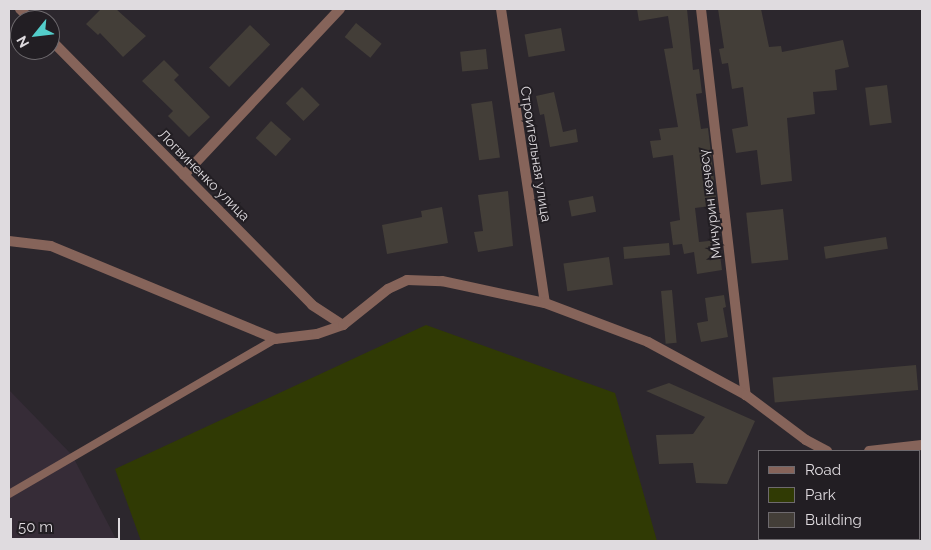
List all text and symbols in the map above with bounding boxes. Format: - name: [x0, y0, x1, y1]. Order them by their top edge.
- north arrow: [10, 10, 60, 60]
- text: N: [13, 33, 32, 50]
- street label: Строительная улица: [517, 85, 555, 223]
- street label: Логвиненко улица: [155, 126, 253, 224]
- street label: Мичурин көчөсү: [695, 148, 725, 260]
- legend: [758, 450, 921, 540]
- text: Road: [805, 461, 841, 479]
- text: Park: [805, 486, 836, 504]
- scale bar: [12, 508, 122, 540]
- text: Building: [805, 511, 862, 529]
- text: 50 m: [18, 518, 53, 536]

